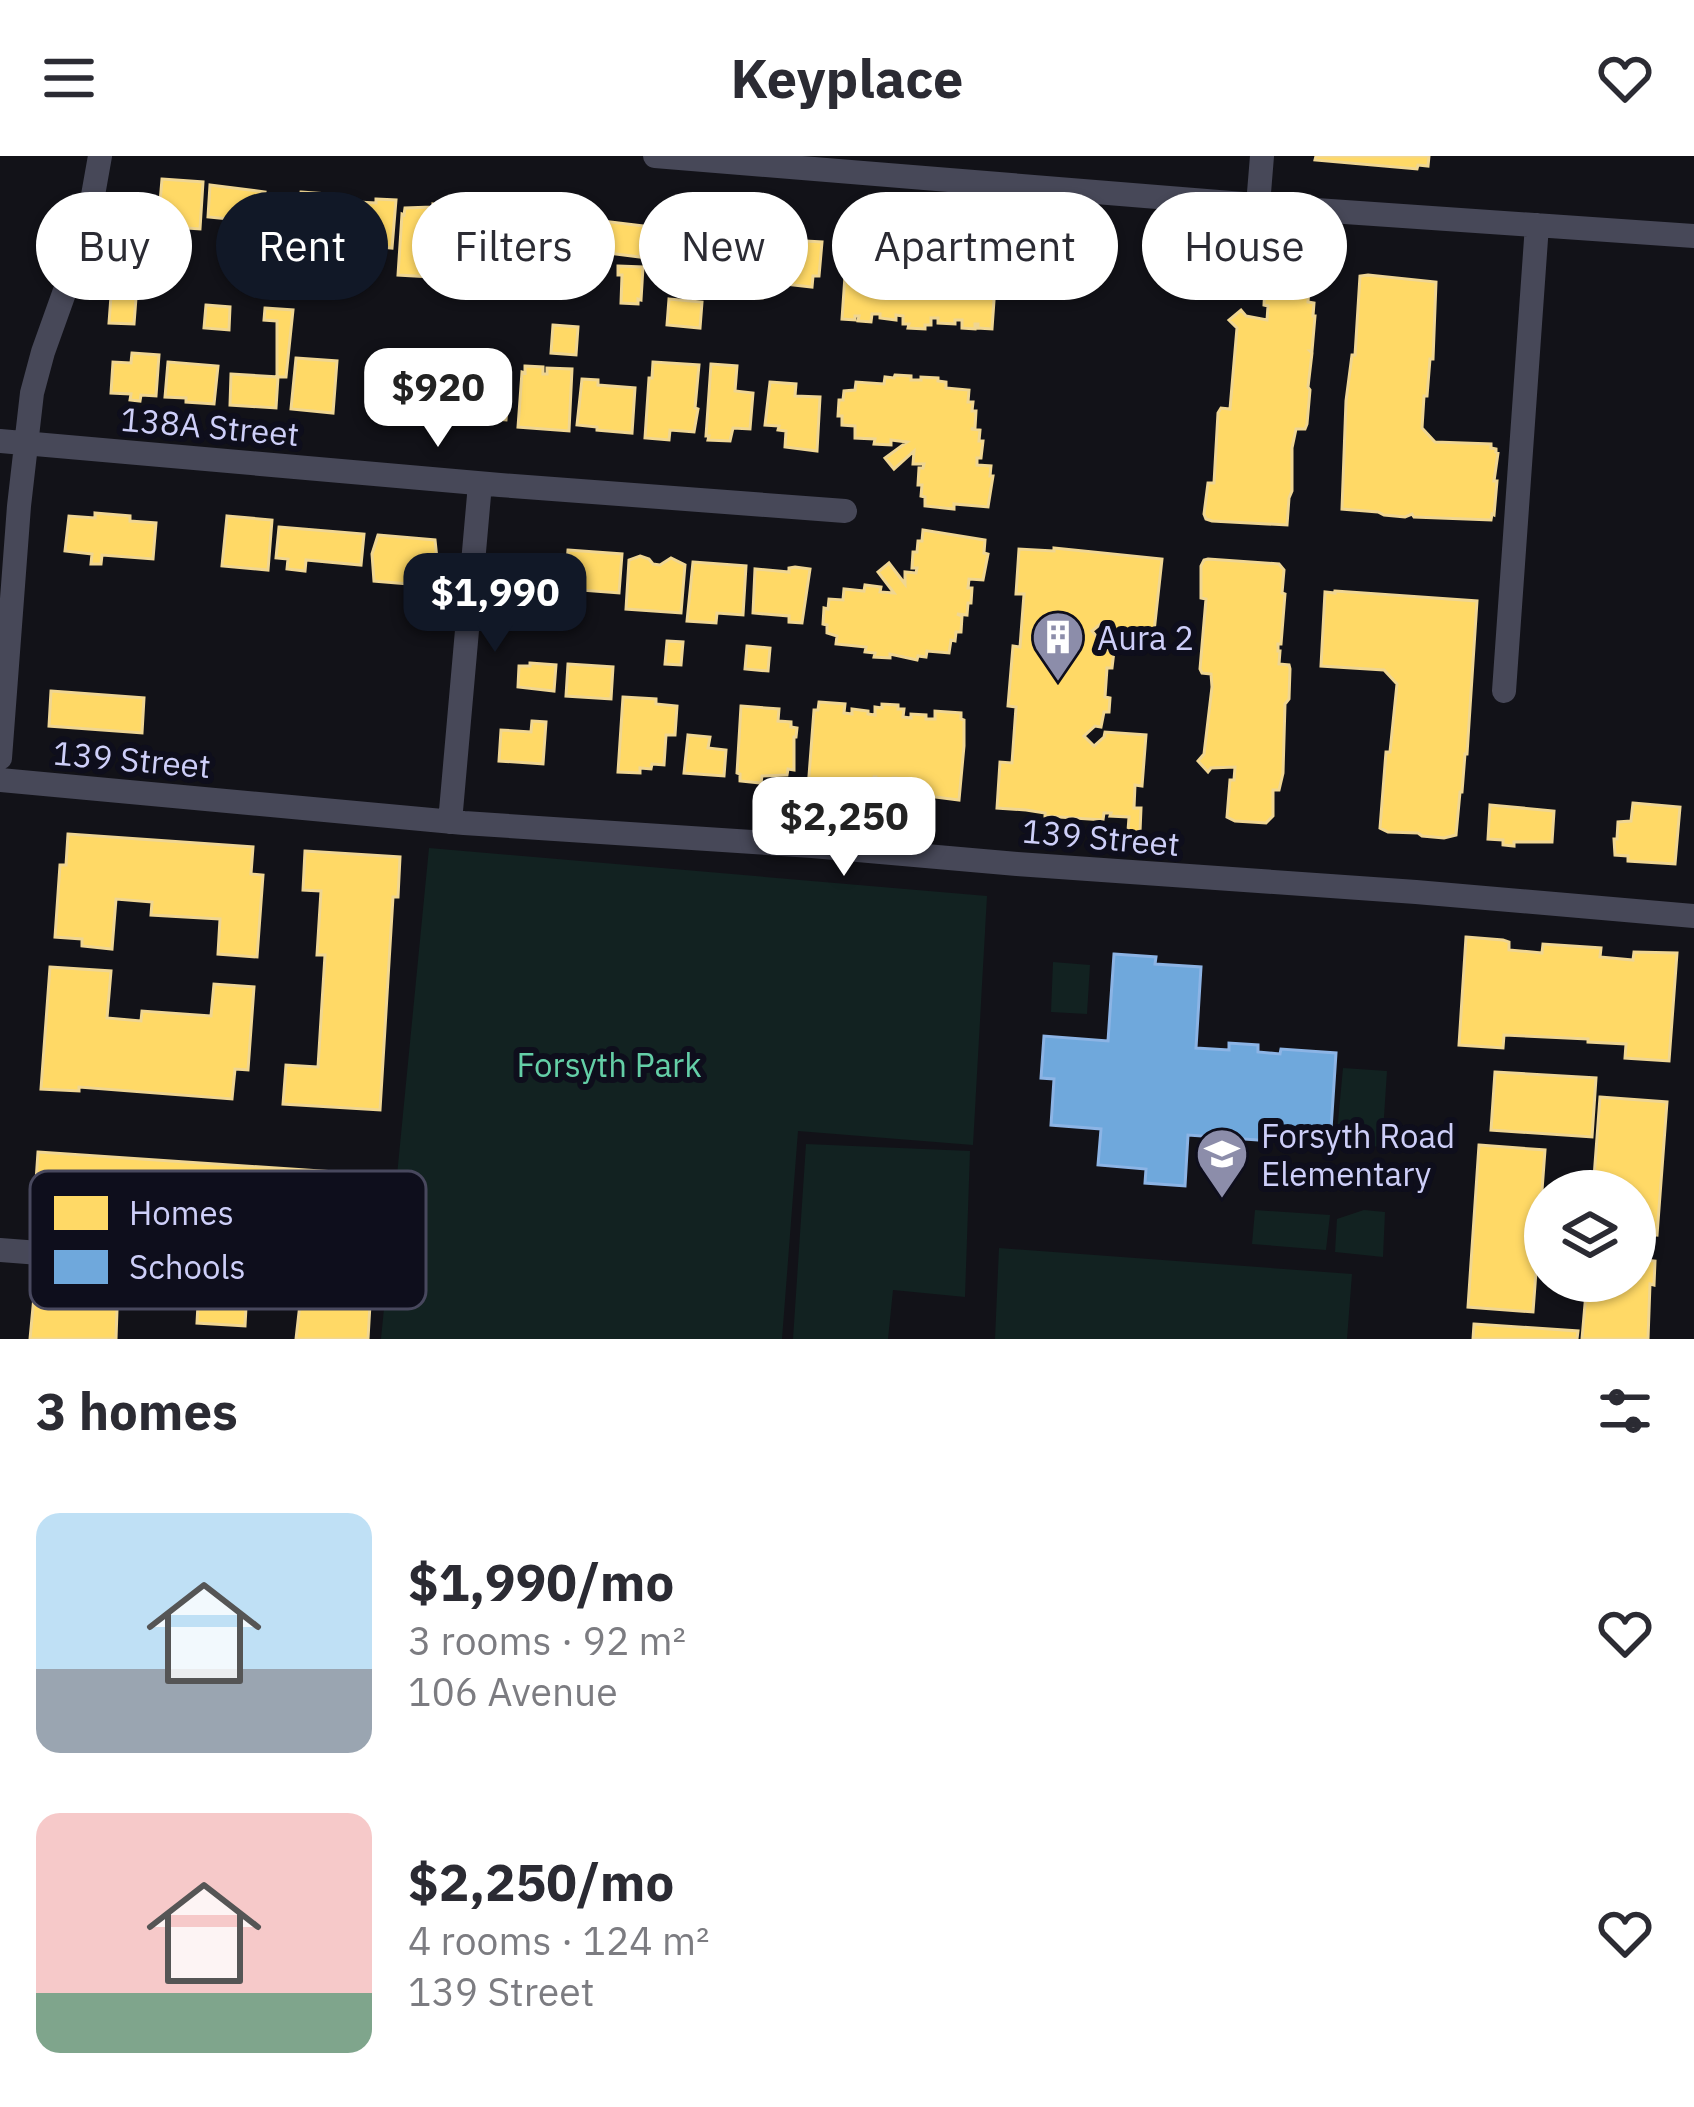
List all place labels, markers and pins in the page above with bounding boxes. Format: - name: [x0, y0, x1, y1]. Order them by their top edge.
- pin: $920: [367, 348, 509, 450]
- pin: $1,990: [397, 553, 593, 655]
- building icon: Aura 2: [1030, 609, 1086, 683]
- place label: Aura 2: [1097, 616, 1194, 659]
- pin: $2,250: [746, 777, 942, 879]
- place label: Forsyth Road Elementary: [1261, 1114, 1455, 1195]
- school or university icon: Forsyth Road Elementary: [1194, 1126, 1250, 1200]

